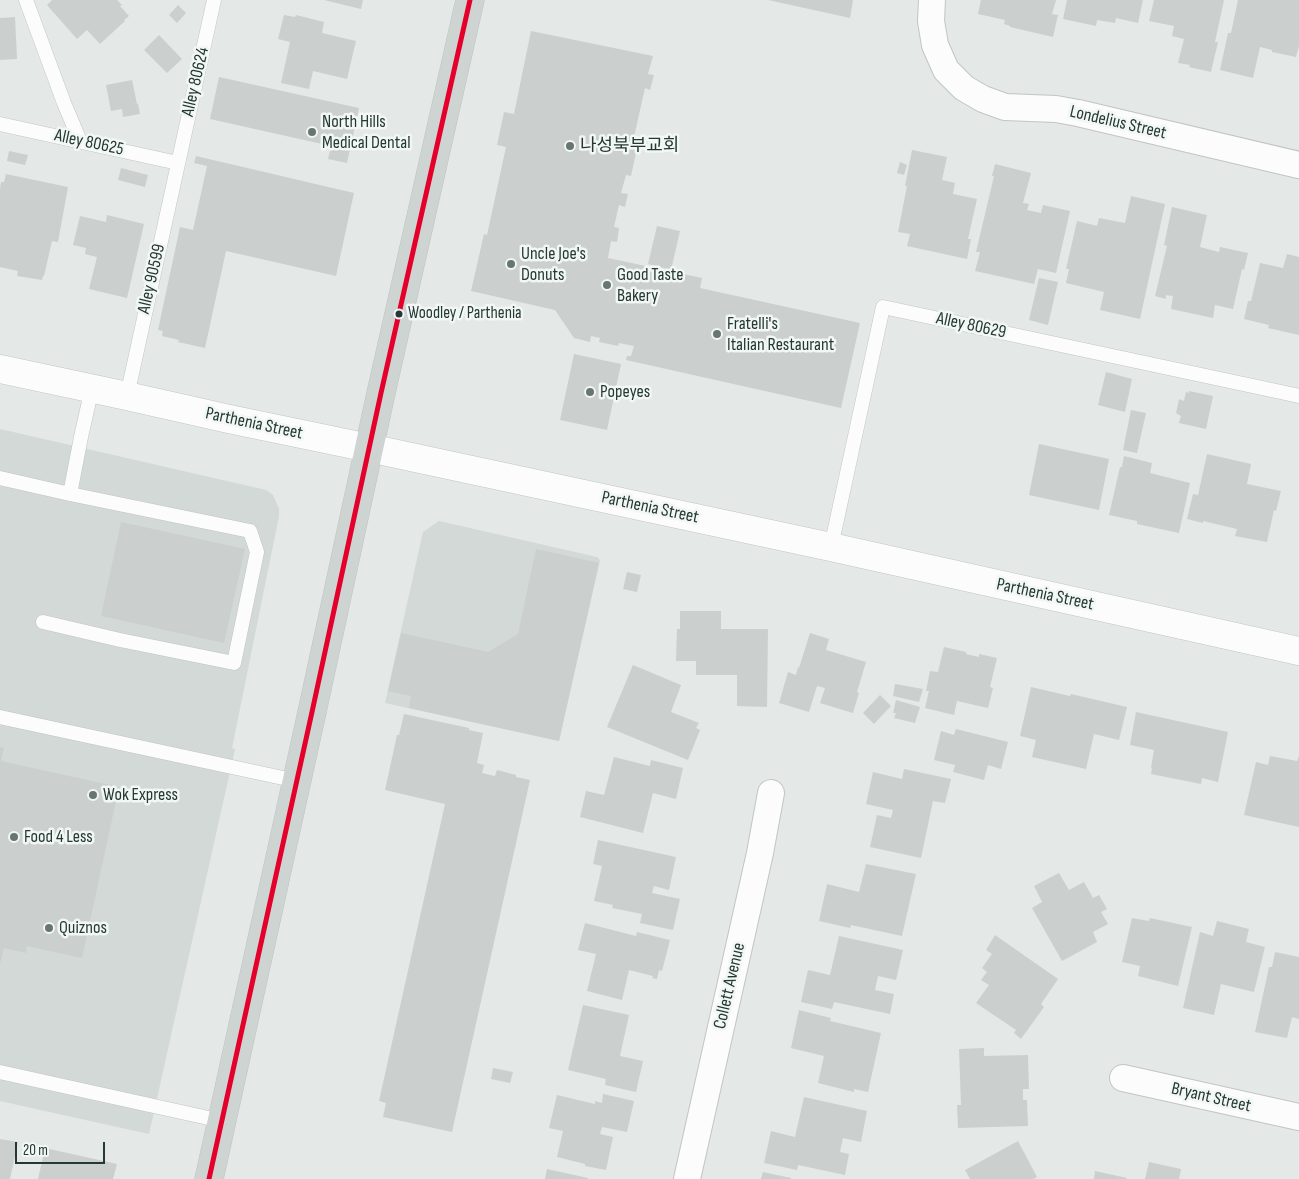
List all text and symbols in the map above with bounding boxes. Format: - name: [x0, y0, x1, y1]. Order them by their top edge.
- street label: Alley 80624: [178, 45, 214, 119]
- street label: Londelius Street: [1068, 101, 1168, 145]
- place label: North Hills Medical Dental: [322, 111, 410, 154]
- street label: Alley 80625: [52, 125, 126, 161]
- marker: North Hills Medical Dental: [306, 126, 318, 138]
- place label: 나성북부교회: [580, 135, 679, 157]
- marker: 나성북부교회: [564, 140, 576, 152]
- street label: Alley 90599: [134, 242, 170, 316]
- place label: Uncle Joe's Donuts: [521, 243, 586, 286]
- marker: Uncle Joe's Donuts: [505, 258, 517, 270]
- place label: Good Taste Bakery: [617, 264, 683, 306]
- marker: Good Taste Bakery: [601, 279, 613, 291]
- place label: Woodley / Parthenia: [408, 304, 522, 324]
- street label: Alley 80629: [934, 308, 1008, 344]
- marker: Woodley / Parthenia: [394, 309, 404, 319]
- place label: Fratelli's Italian Restaurant: [727, 313, 834, 356]
- marker: Fratelli's Italian Restaurant: [711, 328, 723, 340]
- place label: Popeyes: [600, 381, 650, 403]
- marker: Popeyes: [584, 386, 596, 398]
- street label: Parthenia Street: [203, 403, 305, 445]
- street label: Parthenia Street: [599, 487, 701, 529]
- street label: Parthenia Street: [994, 574, 1096, 616]
- place label: Wok Express: [103, 784, 178, 806]
- marker: Wok Express: [87, 789, 99, 801]
- place label: Food 4 Less: [24, 826, 93, 848]
- marker: Food 4 Less: [8, 831, 20, 843]
- place label: Quiznos: [59, 917, 107, 939]
- marker: Quiznos: [43, 922, 55, 934]
- street label: Collett Avenue: [710, 941, 750, 1031]
- street label: Bryant Street: [1169, 1078, 1253, 1118]
- scale bar: [18, 1132, 108, 1164]
- text: 20 m: [23, 1141, 48, 1160]

